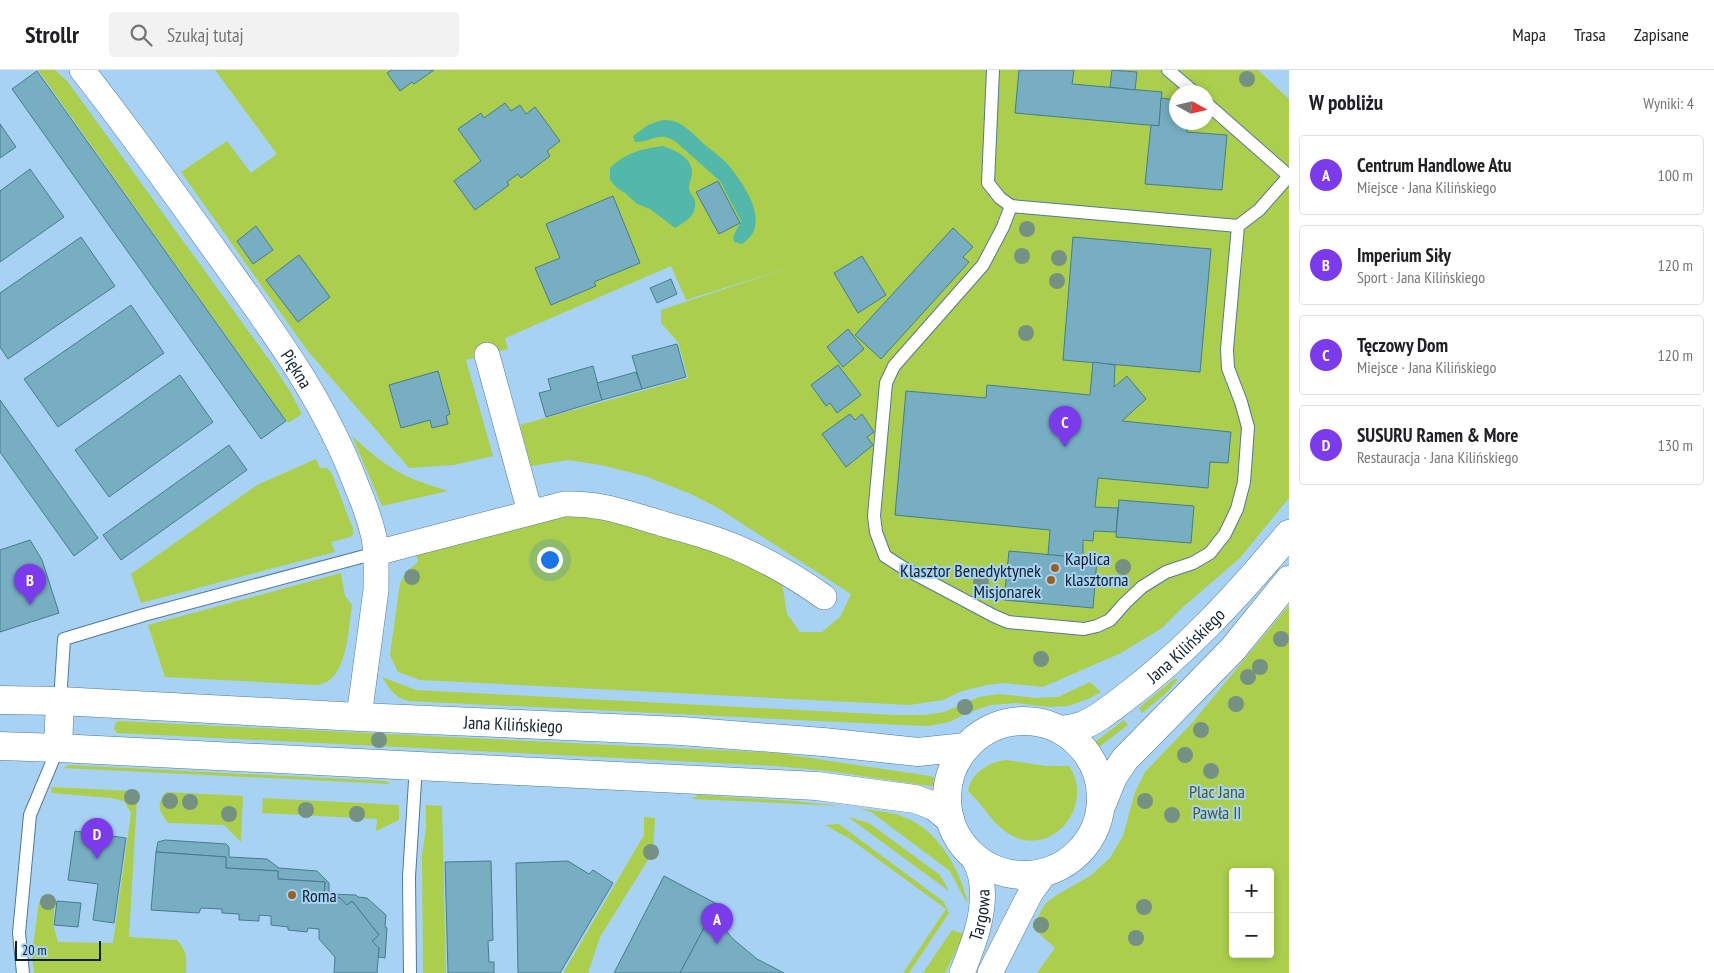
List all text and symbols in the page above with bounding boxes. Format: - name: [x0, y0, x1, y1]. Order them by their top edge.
- search box: [109, 12, 459, 57]
- text: Strollr: [25, 19, 79, 50]
- icon: search: [127, 21, 155, 49]
- text: Szukaj tutaj: [167, 23, 244, 47]
- text: Mapa: [1512, 23, 1546, 46]
- text: Trasa: [1574, 23, 1606, 46]
- text: Zapisane: [1634, 23, 1689, 46]
- north arrow: [1169, 85, 1214, 130]
- text: W pobliżu: [1309, 89, 1383, 116]
- text: Wyniki: 4: [1643, 93, 1694, 113]
- text: Centrum Handlowe Atu: [1357, 153, 1511, 177]
- text: A: [1322, 165, 1330, 185]
- text: 100 m: [1658, 165, 1693, 185]
- text: Miejsce · Jana Kilińskiego: [1357, 177, 1496, 197]
- text: Imperium Siły: [1357, 243, 1451, 267]
- text: B: [1322, 255, 1330, 275]
- text: 120 m: [1658, 255, 1693, 275]
- text: Sport · Jana Kilińskiego: [1357, 267, 1485, 287]
- text: Tęczowy Dom: [1357, 333, 1448, 357]
- street label: Piękna: [276, 345, 318, 392]
- text: C: [1322, 345, 1330, 365]
- text: 120 m: [1658, 345, 1693, 365]
- text: Miejsce · Jana Kilińskiego: [1357, 357, 1496, 377]
- pin: C: [1049, 406, 1081, 447]
- text: SUSURU Ramen & More: [1357, 423, 1518, 447]
- text: D: [1322, 435, 1330, 455]
- text: 130 m: [1658, 435, 1693, 455]
- text: Restauracja · Jana Kilińskiego: [1357, 447, 1518, 467]
- your location: [537, 547, 563, 573]
- place label: Kaplica klasztorna: [1065, 547, 1129, 591]
- place label: Klasztor Benedyktynek Misjonarek: [900, 559, 1041, 603]
- marker: Kaplica klasztorna: [1049, 562, 1061, 574]
- pin: B: [14, 564, 46, 605]
- marker: Klasztor Benedyktynek Misjonarek: [1045, 574, 1057, 586]
- street label: Jana Kilińskiego: [1141, 603, 1229, 688]
- street label: Jana Kilińskiego: [462, 710, 564, 737]
- park label: Plac Jana Pawła II: [1189, 780, 1245, 824]
- pin: D: [81, 818, 113, 859]
- map controls: [1229, 868, 1274, 958]
- button: +: [1229, 868, 1274, 913]
- place label: Roma: [302, 884, 337, 907]
- marker: Roma: [286, 889, 298, 901]
- street label: Targowa: [963, 889, 994, 944]
- pin: A: [701, 903, 733, 944]
- button: −: [1229, 913, 1274, 958]
- scale bar: [15, 938, 101, 961]
- text: 20 m: [22, 941, 47, 959]

